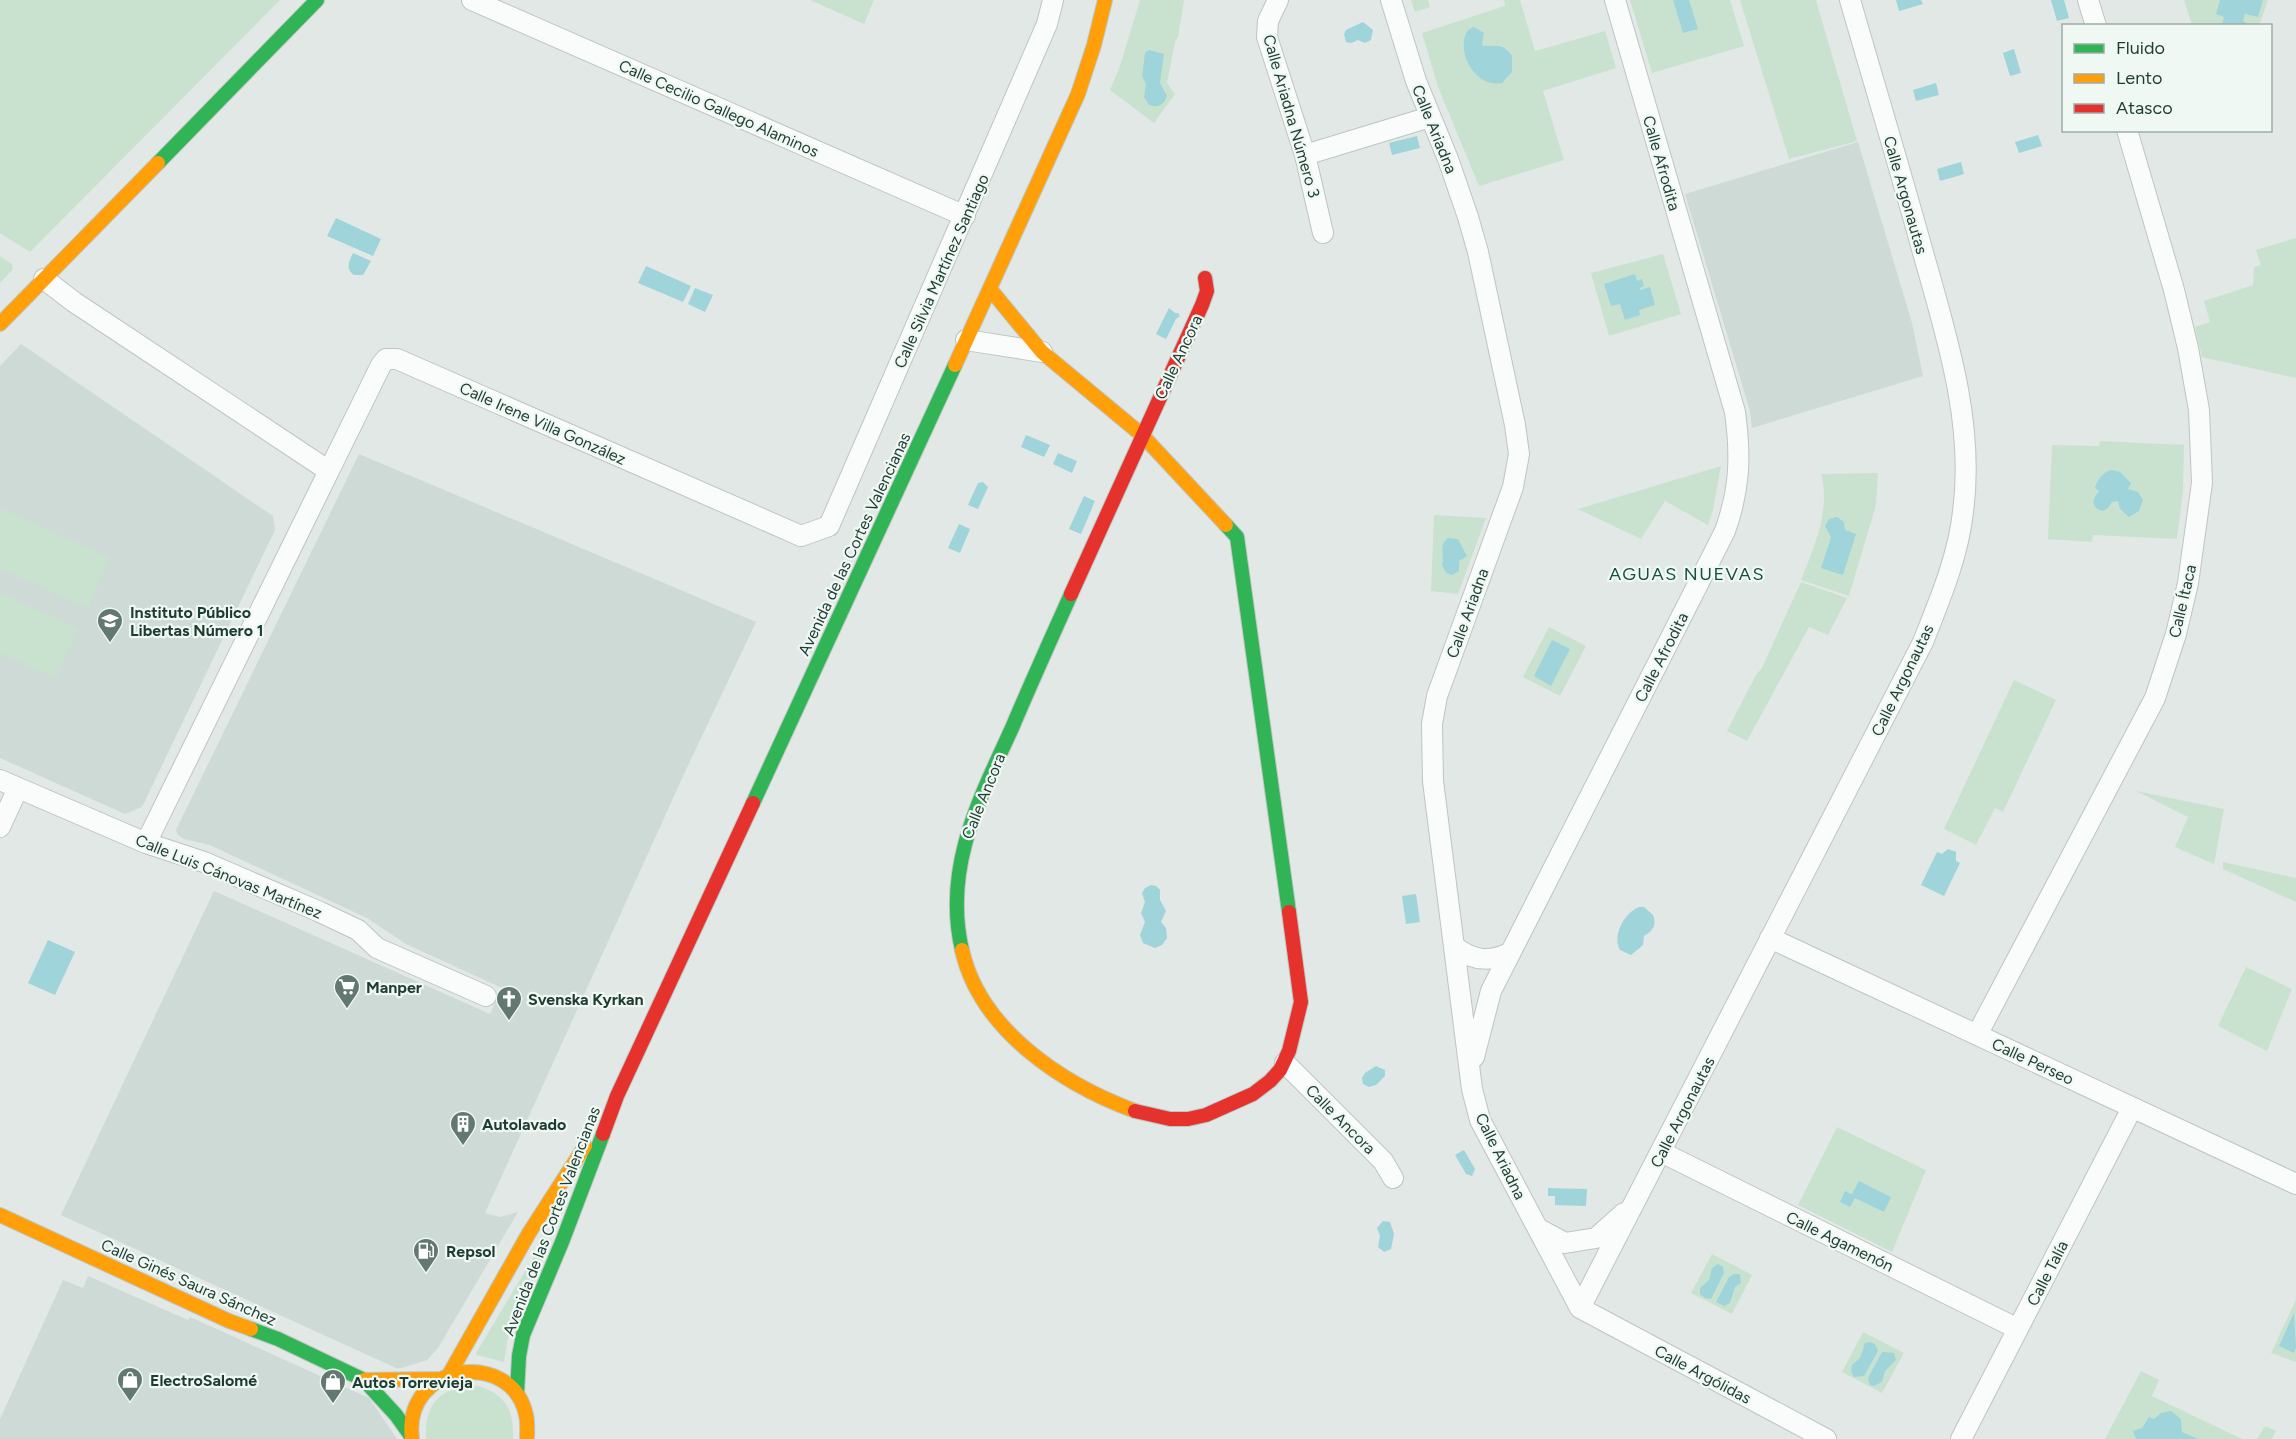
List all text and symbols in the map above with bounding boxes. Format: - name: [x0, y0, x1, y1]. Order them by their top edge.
- legend: [2062, 24, 2272, 132]
- street label: Calle Ariadna Número 3: [1259, 32, 1324, 200]
- text: Fluido: [2116, 37, 2165, 59]
- street label: Calle Cecilio Gallego Alaminos: [616, 56, 822, 161]
- text: Lento: [2116, 67, 2162, 89]
- street label: Calle Ariadna: [1408, 82, 1461, 176]
- text: Atasco: [2116, 97, 2173, 119]
- street label: Calle Afrodita: [1639, 113, 1684, 213]
- street label: Calle Argonautas: [1880, 134, 1931, 256]
- street label: Calle Silvia Martínez Santiago: [890, 171, 993, 371]
- street label: Calle Ancora: [1151, 312, 1206, 402]
- street label: Calle Irene Villa González: [457, 378, 629, 469]
- street label: Avenida de las Cortes Valencianas: [794, 430, 915, 659]
- district label: AGUAS NUEVAS: [1609, 563, 1765, 585]
- street label: Calle Ítaca: [2165, 563, 2200, 640]
- street label: Calle Ariadna: [1442, 566, 1492, 661]
- place label: Instituto Público Libertas Número 1: [130, 603, 264, 640]
- school or university icon: Instituto Público Libertas Número 1: [95, 606, 125, 644]
- street label: Calle Afrodita: [1631, 609, 1692, 705]
- street label: Calle Argonautas: [1867, 621, 1938, 739]
- street label: Calle Ancora: [958, 751, 1009, 842]
- street label: Calle Luis Cánovas Martínez: [133, 830, 325, 923]
- supermarket icon: Manper: [332, 972, 362, 1010]
- place label: Manper: [366, 978, 422, 997]
- church icon: Svenska Kyrkan: [494, 984, 524, 1022]
- place label: Svenska Kyrkan: [528, 990, 644, 1009]
- street label: Calle Perseo: [1989, 1034, 2077, 1089]
- street label: Calle Argonautas: [1646, 1054, 1719, 1171]
- street label: Calle Ancora: [1302, 1081, 1379, 1158]
- street label: Avenida de las Cortes Valencianas: [499, 1104, 604, 1339]
- building icon: Autolavado: [448, 1109, 478, 1147]
- street label: Calle Ariadna: [1471, 1110, 1530, 1203]
- place label: Autolavado: [482, 1115, 566, 1134]
- street label: Calle Agamenón: [1783, 1207, 1897, 1276]
- street label: Calle Ginés Saura Sánchez: [98, 1235, 280, 1330]
- fuel station icon: Repsol: [411, 1236, 441, 1274]
- street label: Calle Talía: [2023, 1237, 2072, 1309]
- place label: Repsol: [446, 1242, 496, 1261]
- street label: Calle Argólidas: [1651, 1341, 1754, 1408]
- shop icon: ElectroSalomé: [115, 1365, 145, 1403]
- shop icon: Autos Torrevieja: [318, 1367, 348, 1405]
- place label: ElectroSalomé: [150, 1371, 257, 1390]
- place label: Autos Torrevieja: [352, 1373, 473, 1392]

